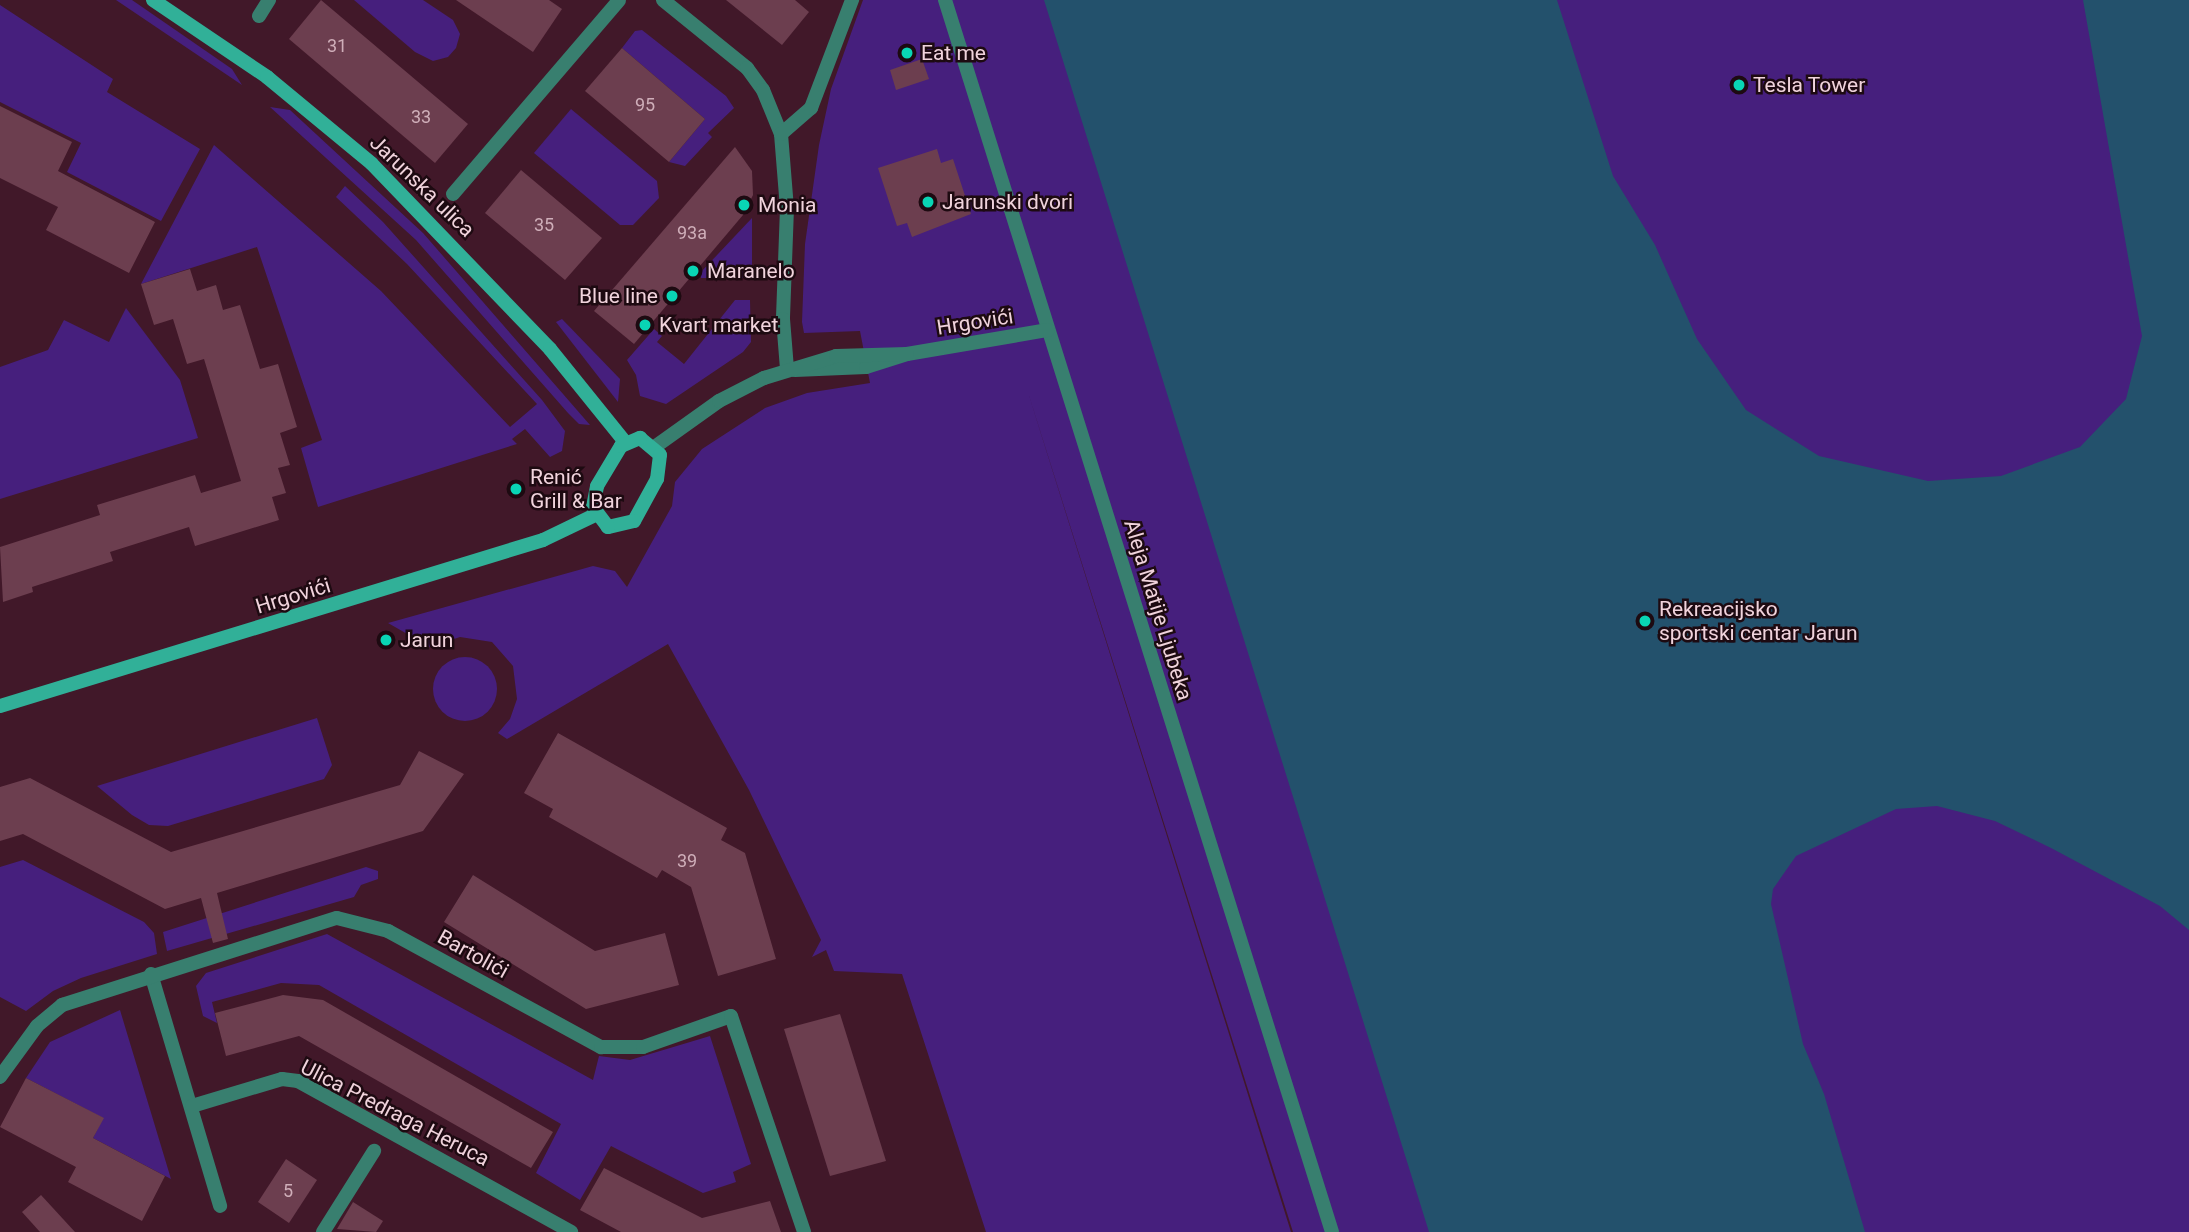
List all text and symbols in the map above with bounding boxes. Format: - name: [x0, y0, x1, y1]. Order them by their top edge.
- house number: 31: [327, 35, 347, 57]
- place label: Eat me: [921, 40, 986, 66]
- marker: Eat me: [899, 45, 915, 61]
- place label: Tesla Tower: [1753, 72, 1866, 98]
- marker: Tesla Tower: [1731, 77, 1747, 93]
- house number: 95: [635, 94, 655, 116]
- house number: 33: [411, 106, 431, 128]
- street label: Jarunska ulica: [364, 130, 480, 242]
- place label: Jarunski dvori: [942, 189, 1073, 215]
- place label: Monia: [758, 192, 816, 218]
- marker: Jarunski dvori: [920, 194, 936, 210]
- marker: Monia: [736, 197, 752, 213]
- house number: 35: [534, 214, 554, 236]
- house number: 93a: [677, 222, 707, 244]
- place label: Maranelo: [707, 258, 795, 284]
- marker: Maranelo: [685, 263, 701, 279]
- place label: Blue line: [579, 283, 658, 309]
- marker: Blue line: [664, 288, 680, 304]
- street label: Hrgovići: [935, 304, 1015, 340]
- place label: Kvart market: [659, 312, 778, 338]
- marker: Kvart market: [637, 317, 653, 333]
- place label: Renić Grill & Bar: [530, 464, 622, 514]
- marker: Renić Grill & Bar: [508, 481, 524, 497]
- street label: Aleja Matije Ljubeka: [1119, 517, 1197, 703]
- street label: Hrgovići: [253, 573, 333, 619]
- place label: Rekreacijsko sportski centar Jarun: [1659, 596, 1858, 646]
- marker: Rekreacijsko sportski centar Jarun: [1637, 613, 1653, 629]
- place label: Jarun: [400, 627, 453, 653]
- marker: Jarun: [378, 632, 394, 648]
- house number: 39: [677, 850, 697, 872]
- street label: Bartolići: [433, 924, 513, 984]
- street label: Ulica Predraga Heruca: [296, 1054, 494, 1172]
- house number: 5: [283, 1180, 293, 1202]

